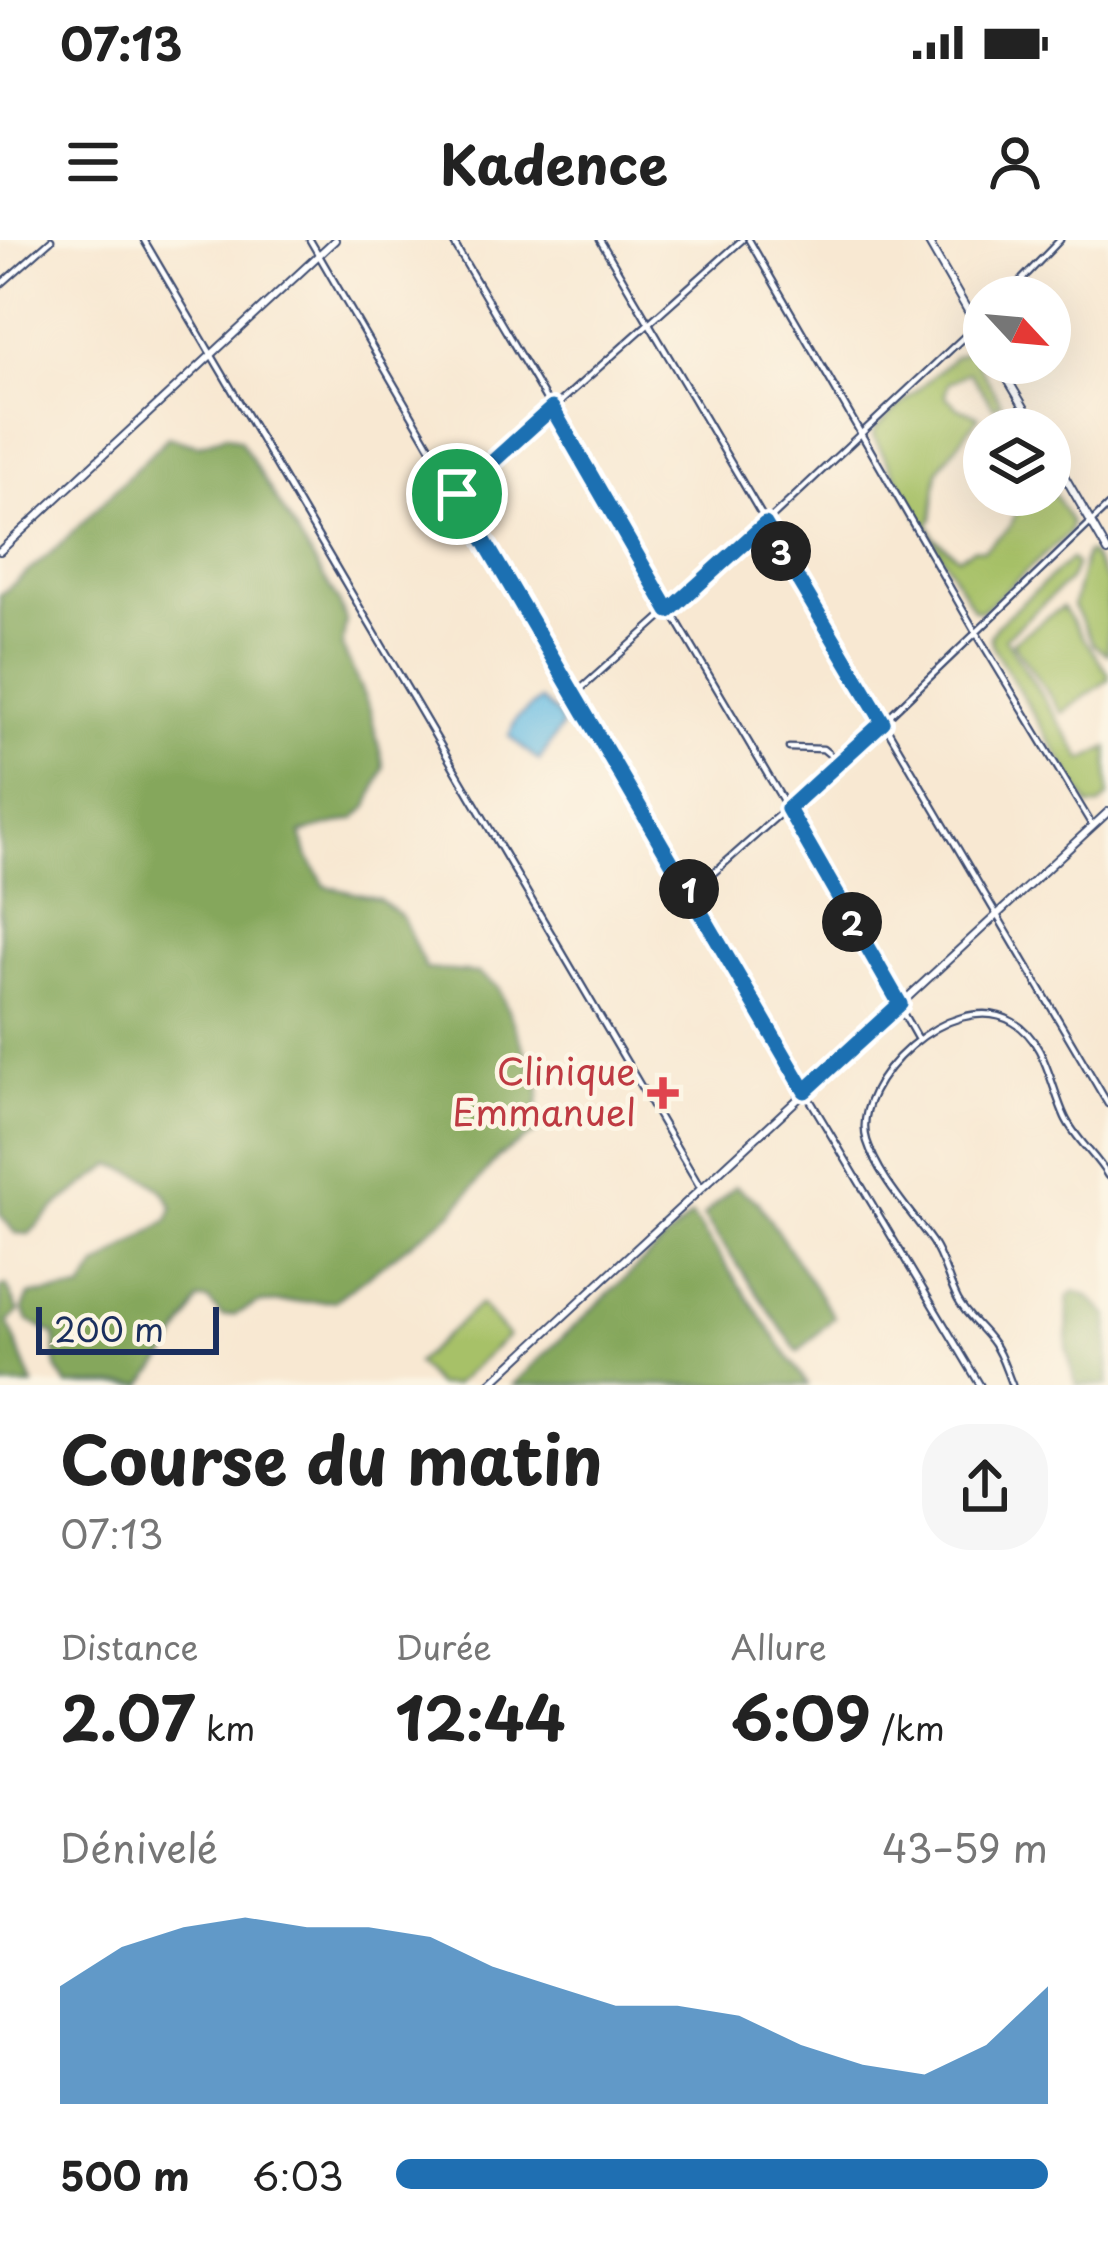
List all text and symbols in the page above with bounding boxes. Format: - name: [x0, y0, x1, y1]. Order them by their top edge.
- text: 07:13: [60, 8, 182, 76]
- text: Kadence: [440, 122, 668, 203]
- icon: menu: [60, 129, 126, 195]
- icon: person: [982, 129, 1048, 195]
- north arrow: [963, 276, 1071, 384]
- map controls: [963, 276, 1071, 516]
- button: layers: [963, 408, 1071, 516]
- pin: [406, 443, 508, 545]
- icon: arrive: [424, 461, 490, 527]
- pin: 3: [751, 521, 811, 581]
- text: 3: [770, 526, 792, 576]
- pin: 1: [659, 859, 719, 919]
- text: 1: [681, 864, 697, 914]
- pin: 2: [822, 892, 882, 952]
- text: 2: [840, 897, 864, 947]
- place label: Clinique Emmanuel: [452, 1043, 636, 1138]
- marker: Clinique Emmanuel: [647, 1077, 679, 1109]
- scale bar: [36, 1301, 219, 1354]
- text: 200 m: [54, 1303, 164, 1353]
- text: Course du matin: [60, 1408, 603, 1507]
- button: share: [922, 1424, 1048, 1550]
- text: 07:13: [60, 1503, 164, 1562]
- text: Distance: [60, 1621, 198, 1671]
- text: Durée: [395, 1621, 492, 1671]
- text: Allure: [731, 1621, 827, 1671]
- text: 2.07: [60, 1671, 195, 1761]
- text: 12:44: [395, 1671, 566, 1761]
- text: 6:09: [731, 1671, 871, 1761]
- text: km: [195, 1702, 255, 1752]
- text: /km: [871, 1702, 945, 1752]
- text: Dénivelé: [60, 1817, 218, 1876]
- text: 43–59 m: [882, 1817, 1048, 1876]
- text: 500 m: [60, 2145, 190, 2204]
- text: 6:03: [252, 2145, 344, 2204]

